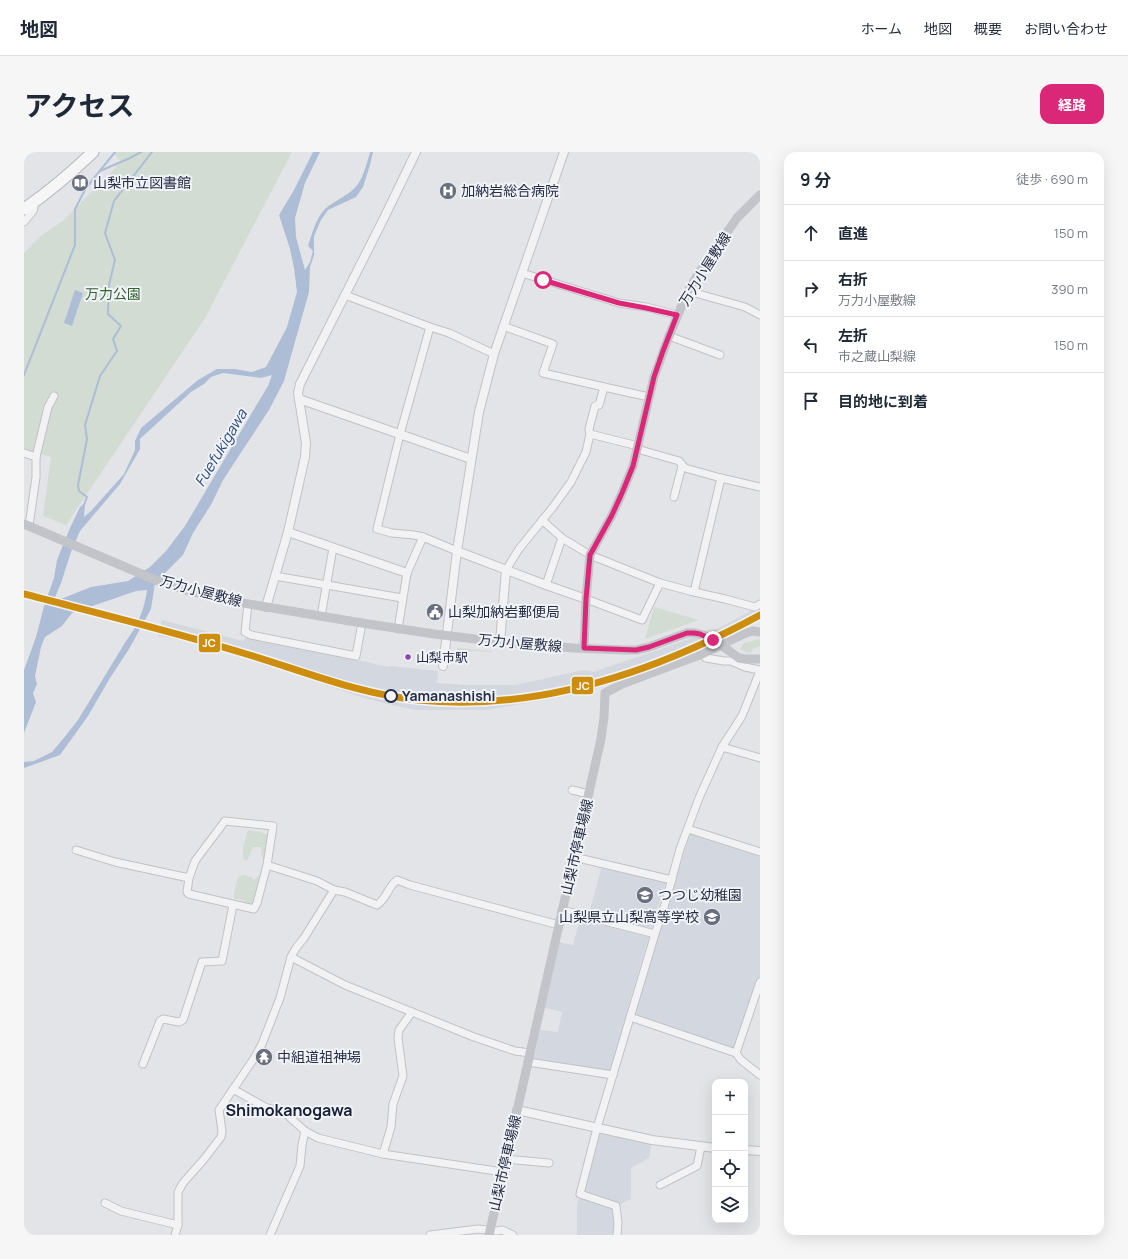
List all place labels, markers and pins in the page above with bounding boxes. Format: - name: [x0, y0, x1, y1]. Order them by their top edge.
- library icon: 山梨市立図書館: [70, 173, 90, 193]
- place label: 山梨市立図書館: [93, 173, 191, 192]
- hospital icon: 加納岩総合病院: [438, 181, 458, 201]
- place label: 加納岩総合病院: [461, 181, 559, 200]
- public building icon: 山梨加納岩郵便局: [425, 602, 445, 622]
- place label: 山梨加納岩郵便局: [448, 602, 560, 621]
- place label: 山梨市駅: [416, 648, 468, 666]
- marker: 山梨市駅: [403, 652, 413, 662]
- place label: Yamanashishi: [402, 686, 496, 705]
- marker: Yamanashishi: [384, 689, 398, 703]
- school or university icon: つつじ幼稚園: [635, 885, 655, 905]
- place label: つつじ幼稚園: [658, 885, 742, 904]
- place label: 山梨県立山梨高等学校: [559, 907, 699, 926]
- school or university icon: 山梨県立山梨高等学校: [702, 907, 722, 927]
- temple icon: 中組道祖神場: [254, 1047, 274, 1067]
- place label: 中組道祖神場: [277, 1047, 361, 1066]

